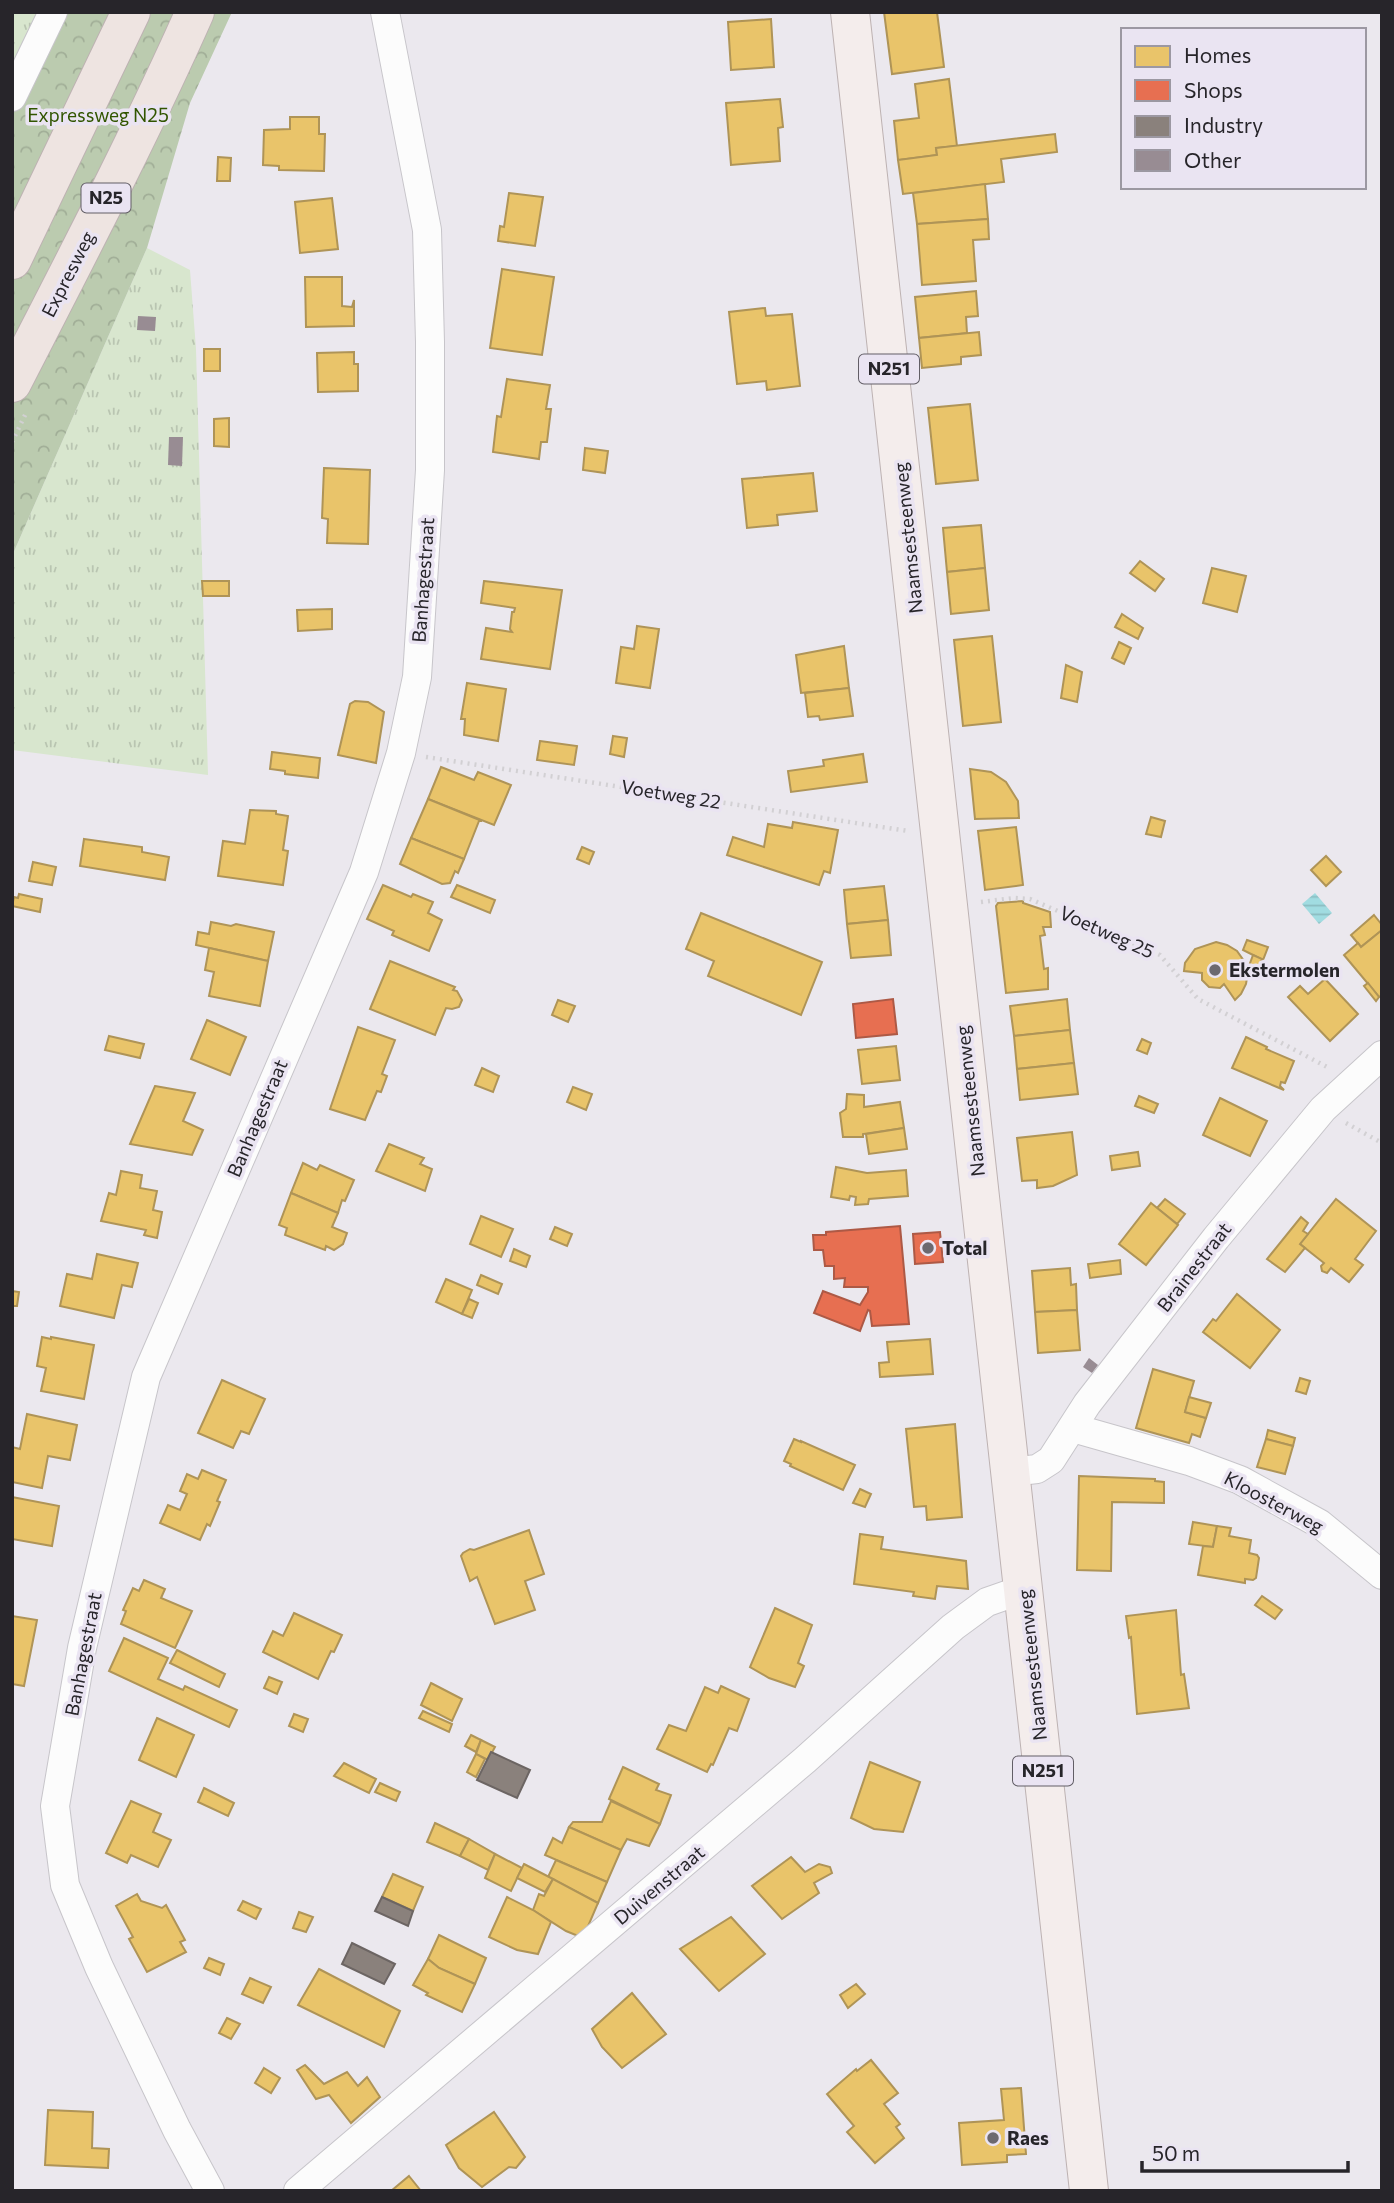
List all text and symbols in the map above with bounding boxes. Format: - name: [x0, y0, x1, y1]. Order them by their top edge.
- legend: [1121, 28, 1366, 189]
- text: Homes: [1184, 42, 1251, 67]
- text: Shops: [1184, 77, 1243, 102]
- park label: Expressweg N25: [27, 103, 169, 126]
- text: Industry: [1184, 112, 1263, 137]
- text: Other: [1184, 147, 1241, 172]
- road number: N25: [82, 183, 130, 212]
- street label: Expresweg: [36, 227, 99, 321]
- road number: N251: [859, 354, 919, 384]
- street label: Naamsesteenweg: [888, 461, 927, 615]
- street label: Banhagestraat: [407, 516, 438, 643]
- street label: Voetweg 22: [620, 774, 723, 813]
- street label: Voetweg 25: [1056, 900, 1158, 963]
- place label: Ekstermolen: [1229, 958, 1340, 981]
- marker: Ekstermolen: [1207, 962, 1223, 978]
- street label: Naamsesteenweg: [950, 1024, 989, 1178]
- street label: Banhagestraat: [221, 1055, 292, 1180]
- street label: Brainestraat: [1152, 1217, 1236, 1316]
- place label: Total: [942, 1236, 987, 1259]
- marker: Total: [920, 1240, 936, 1256]
- street label: Kloosterweg: [1221, 1466, 1328, 1537]
- street label: Naamsesteenweg: [1012, 1588, 1051, 1742]
- street label: Banhagestraat: [59, 1590, 106, 1718]
- road number: N251: [1013, 1756, 1073, 1786]
- street label: Duivenstraat: [609, 1840, 709, 1929]
- place label: Raes: [1007, 2126, 1049, 2149]
- marker: Raes: [985, 2130, 1001, 2146]
- scale bar: [1142, 2130, 1348, 2174]
- text: 50 m: [1152, 2140, 1200, 2165]

